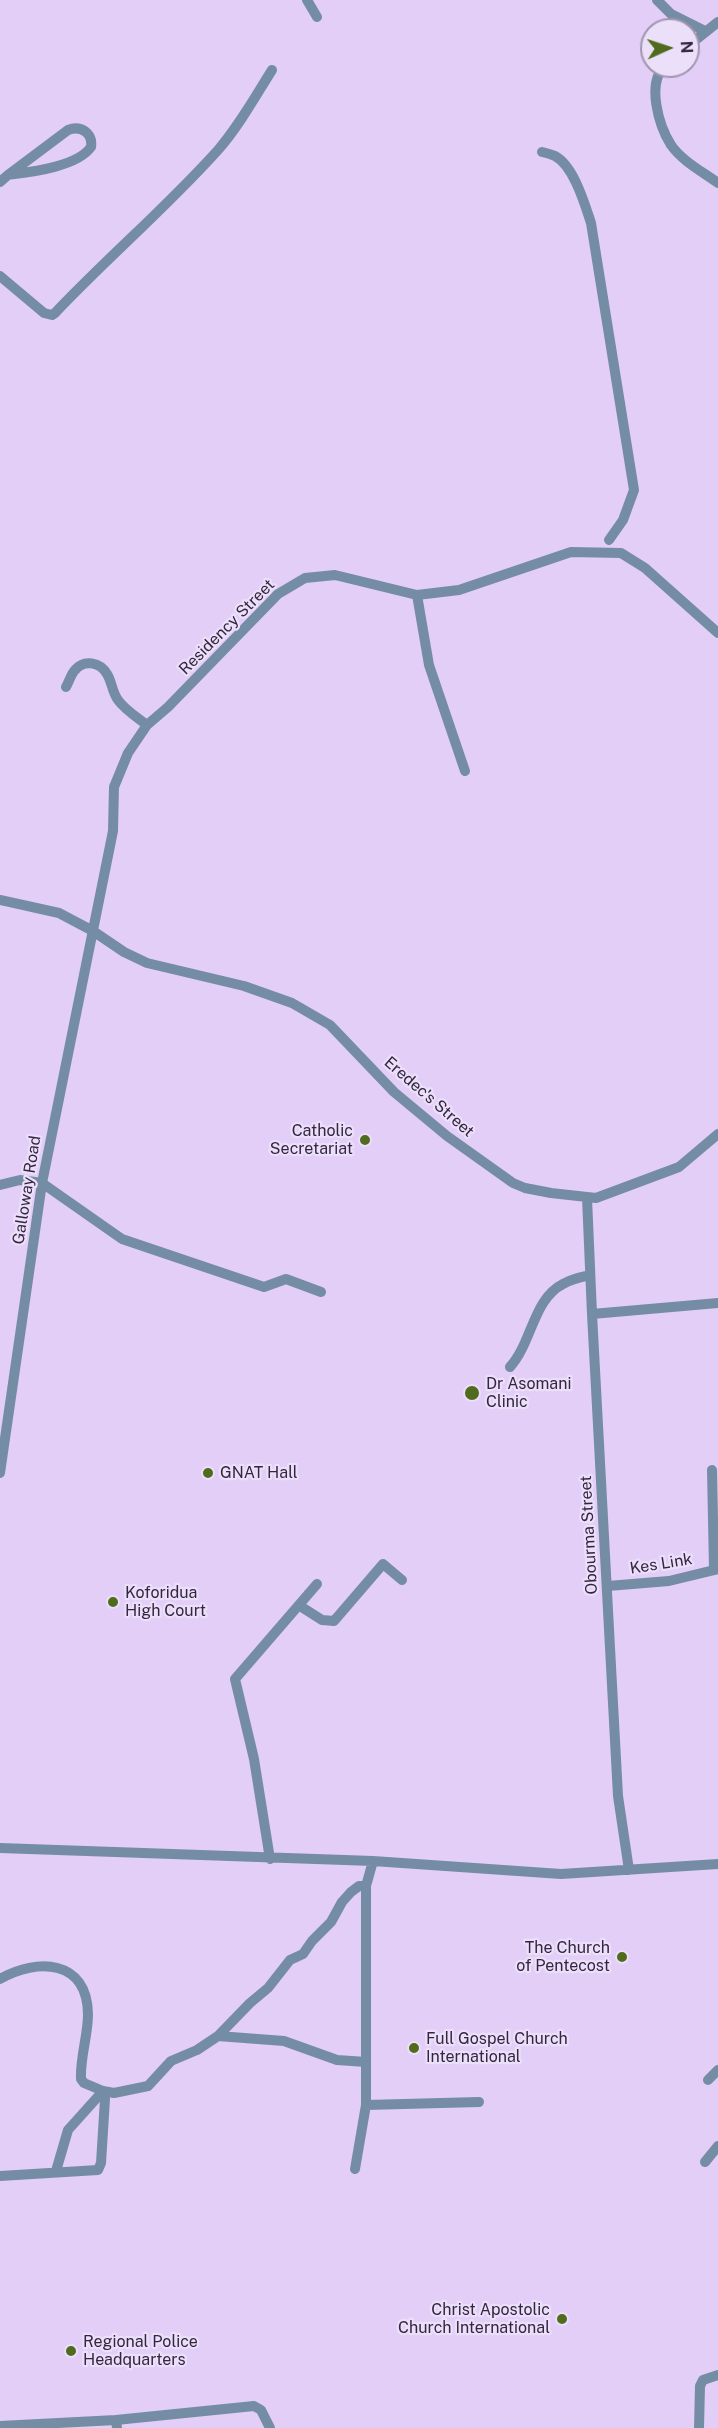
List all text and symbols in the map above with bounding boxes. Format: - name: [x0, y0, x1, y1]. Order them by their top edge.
- north arrow: [640, 18, 700, 78]
- text: N: [677, 40, 696, 54]
- street label: Residency Street: [175, 575, 279, 679]
- street label: Eredec's Street: [380, 1053, 478, 1141]
- place label: Catholic Secretariat: [270, 1121, 353, 1159]
- marker: Catholic Secretariat: [358, 1133, 372, 1147]
- street label: Galloway Road: [9, 1134, 45, 1246]
- place label: Dr Asomani Clinic: [486, 1374, 571, 1412]
- marker: Dr Asomani Clinic: [463, 1384, 481, 1402]
- place label: GNAT Hall: [220, 1463, 298, 1483]
- marker: GNAT Hall: [201, 1466, 215, 1480]
- street label: Obourma Street: [576, 1475, 602, 1595]
- street label: Kes Link: [628, 1550, 694, 1578]
- place label: Koforidua High Court: [125, 1583, 206, 1621]
- marker: Koforidua High Court: [106, 1595, 120, 1609]
- place label: The Church of Pentecost: [516, 1938, 610, 1976]
- marker: The Church of Pentecost: [615, 1950, 629, 1964]
- place label: Full Gospel Church International: [426, 2029, 568, 2067]
- marker: Full Gospel Church International: [407, 2041, 421, 2055]
- place label: Christ Apostolic Church International: [398, 2300, 550, 2338]
- marker: Christ Apostolic Church International: [555, 2312, 569, 2326]
- place label: Regional Police Headquarters: [83, 2332, 198, 2370]
- marker: Regional Police Headquarters: [64, 2344, 78, 2358]

